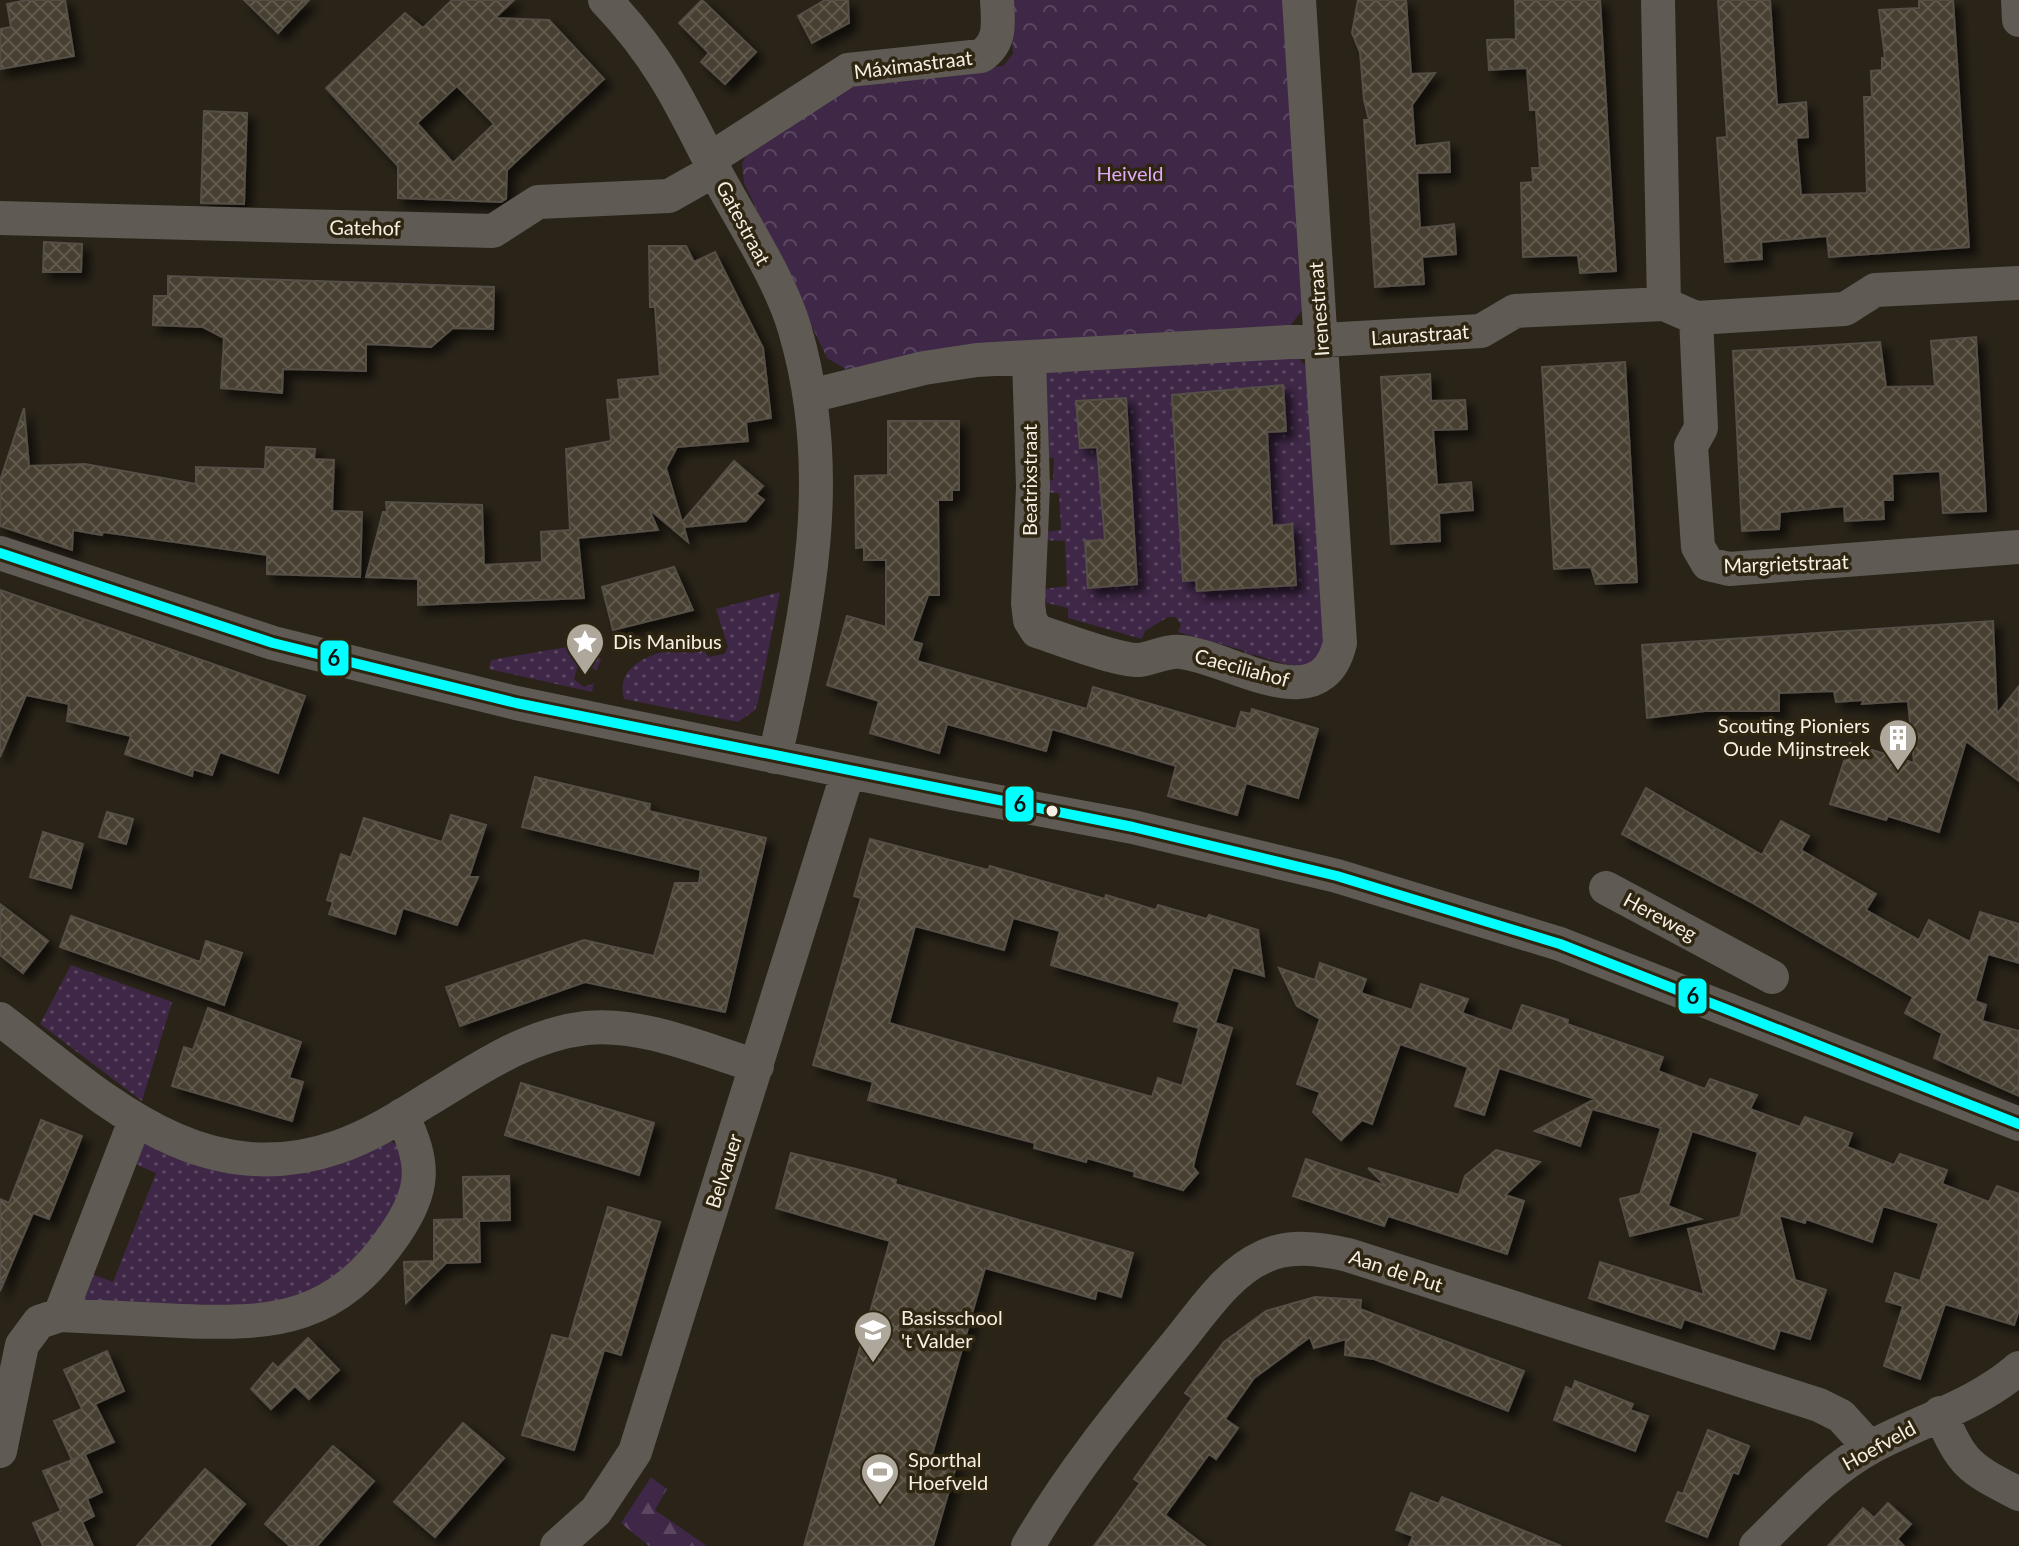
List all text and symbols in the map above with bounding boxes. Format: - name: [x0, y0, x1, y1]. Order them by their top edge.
- street label: Máximastraat: [852, 45, 974, 83]
- park label: Heiveld: [1097, 161, 1163, 185]
- street label: Gatestraat: [712, 176, 776, 269]
- street label: Gatehof: [329, 214, 401, 240]
- street label: Irenestraat: [1303, 261, 1333, 357]
- street label: Laurastraat: [1370, 319, 1470, 349]
- street label: Beatrixstraat: [1017, 424, 1041, 536]
- street label: Margrietstraat: [1723, 549, 1849, 577]
- place icon: Dis Manibus: [564, 621, 606, 676]
- place label: Dis Manibus: [613, 629, 722, 653]
- line badge: 6: [319, 639, 350, 677]
- street label: Caeciliahof: [1192, 643, 1292, 691]
- text: 6: [328, 644, 341, 671]
- place label: Scouting Pioniers Oude Mijnstreek: [1718, 713, 1871, 760]
- building icon: Scouting Pioniers Oude Mijnstreek: [1877, 717, 1919, 772]
- line badge: 6: [1004, 785, 1035, 823]
- text: 6: [1014, 790, 1027, 817]
- unlabelled marker: [1044, 803, 1060, 819]
- street label: Hereweg: [1620, 887, 1701, 945]
- line badge: 6: [1677, 977, 1708, 1015]
- text: 6: [1687, 982, 1700, 1009]
- street label: Belvauer: [700, 1130, 747, 1211]
- street label: Aan de Put: [1347, 1244, 1446, 1296]
- place label: Basisschool 't Valder: [901, 1305, 1003, 1352]
- school or university icon: Basisschool 't Valder: [852, 1309, 894, 1364]
- street label: Hoefveld: [1838, 1415, 1919, 1475]
- place label: Sporthal Hoefveld: [908, 1447, 988, 1494]
- sports icon: Sporthal Hoefveld: [859, 1451, 901, 1506]

